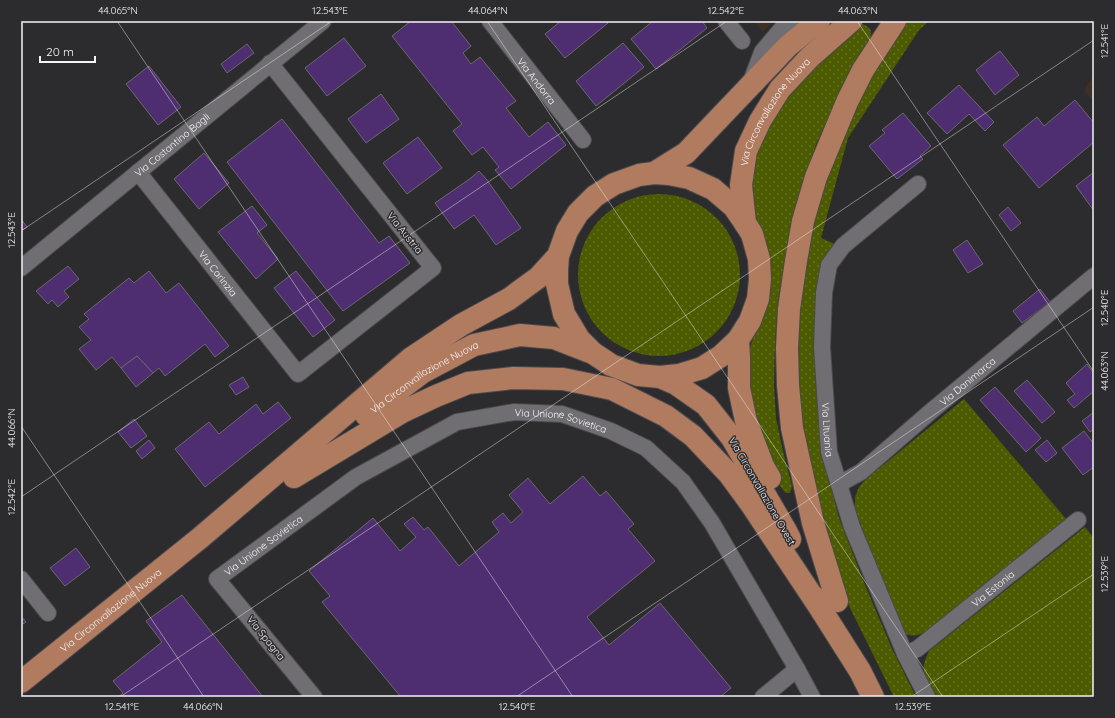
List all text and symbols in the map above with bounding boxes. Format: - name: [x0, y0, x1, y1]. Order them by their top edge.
- text: 44.065°N: [98, 4, 138, 17]
- text: 12.543°E: [312, 4, 348, 17]
- text: 44.064°N: [468, 4, 508, 17]
- text: 12.542°E: [708, 4, 744, 17]
- text: 44.063°N: [838, 4, 878, 17]
- text: 12.541°E: [1098, 23, 1111, 58]
- scale bar: [40, 38, 95, 64]
- text: 20 m: [46, 44, 74, 59]
- street label: Via Andorra: [515, 55, 559, 107]
- street label: Via Circonvallazione Nuova: [737, 55, 813, 167]
- street label: Via Costantino Bagli: [132, 110, 212, 179]
- street label: Via Austria: [384, 210, 426, 256]
- text: 12.543°E: [5, 212, 18, 248]
- street label: Via Carinzia: [196, 248, 240, 299]
- text: 12.540°E: [1098, 289, 1111, 326]
- street label: Via Circonvallazione Nuova: [368, 338, 479, 416]
- text: 44.063°N: [1098, 351, 1111, 391]
- street label: Via Danimarca: [937, 354, 998, 408]
- street label: Via Lituania: [819, 402, 837, 458]
- street label: Via Unione Sovietica: [515, 406, 609, 436]
- text: 44.066°N: [5, 408, 18, 448]
- street label: Via Circonvallazione Ovest: [726, 435, 799, 548]
- text: 12.542°E: [5, 479, 18, 515]
- street label: Via Unione Sovietica: [221, 512, 305, 578]
- text: 12.539°E: [1098, 556, 1111, 592]
- street label: Via Circonvallazione Nuova: [57, 565, 164, 655]
- street label: Via Estonia: [969, 567, 1017, 609]
- street label: Via Spagna: [244, 613, 288, 663]
- text: 12.541°E: [105, 700, 140, 713]
- text: 44.066°N: [183, 700, 223, 713]
- text: 12.540°E: [499, 700, 536, 713]
- text: 12.539°E: [895, 700, 931, 713]

